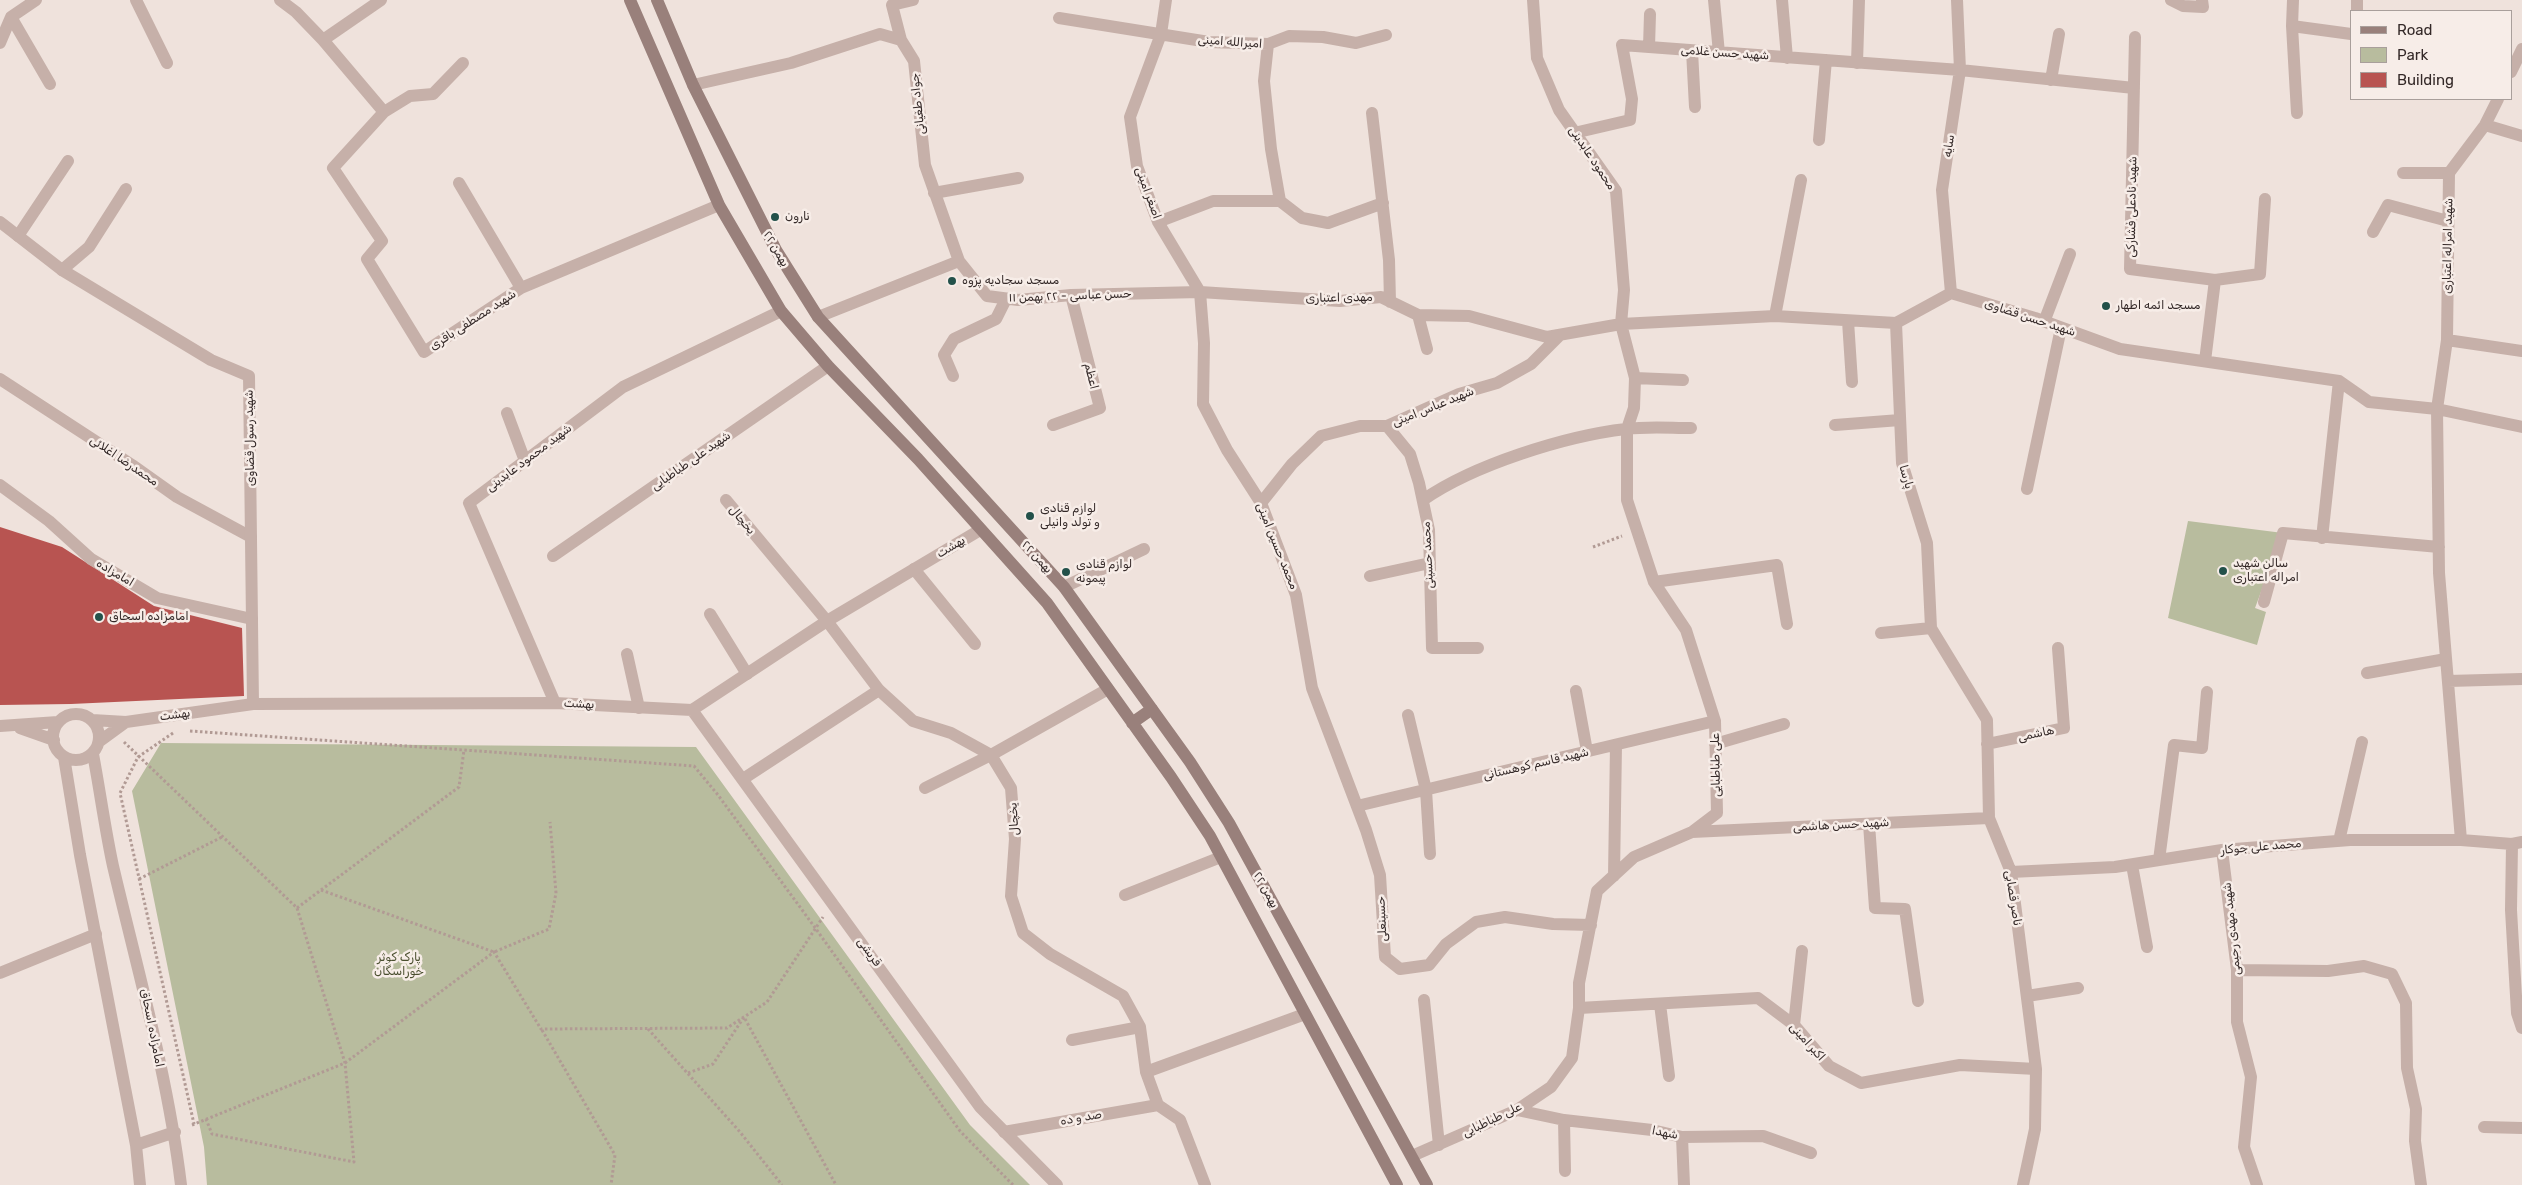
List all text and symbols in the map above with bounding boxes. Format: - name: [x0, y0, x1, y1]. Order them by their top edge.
- legend: [2350, 10, 2512, 100]
- text: Road: [2397, 21, 2433, 39]
- street label: امیرالله امینی: [1197, 33, 1263, 51]
- street label: شهید حسن غلامی: [1680, 43, 1770, 63]
- text: Park: [2397, 46, 2428, 64]
- text: Building: [2397, 71, 2454, 89]
- street label: جواد طغیانی: [908, 73, 928, 135]
- street label: محمود عابدینی: [1565, 123, 1619, 193]
- street label: سایه: [1940, 134, 1958, 158]
- street label: شهید نادعلی فشارکی: [2124, 156, 2140, 258]
- street label: اصغر امینی: [1132, 165, 1164, 221]
- street label: شهید امراله اعتباری: [2440, 198, 2456, 294]
- place label: نارون: [785, 210, 810, 224]
- marker: نارون: [769, 211, 781, 223]
- street label: ۲۲ بهمن: [760, 228, 792, 270]
- place label: مسجد سجادیه پزوه: [962, 274, 1059, 288]
- marker: مسجد سجادیه پزوه: [946, 275, 958, 287]
- street label: شهید مصطفی باقری: [427, 287, 519, 353]
- street label: حسن عباسی - ۲۲ بهمن ۱۱: [1008, 287, 1132, 305]
- street label: مهدی اعتباری: [1305, 290, 1373, 306]
- street label: شهید حسن قضاوی: [1983, 296, 2077, 340]
- place label: مسجد ائمه اطهار: [2116, 299, 2200, 313]
- marker: مسجد ائمه اطهار: [2100, 300, 2112, 312]
- street label: اعظم: [1081, 361, 1101, 391]
- street label: شهید عباس امینی: [1390, 384, 1476, 430]
- street label: شهید رسول قضاوی: [242, 390, 258, 486]
- street label: شهید محمود عابدینی: [483, 421, 575, 495]
- street label: شهید علی طباطبایی: [648, 428, 734, 494]
- street label: محمدرضا اغلائی: [87, 433, 161, 489]
- street label: پارسا: [1896, 463, 1916, 491]
- street label: محمد حسین امینی: [1253, 500, 1301, 592]
- place label: لوازم قنادی و تولد وانیلی: [1040, 502, 1100, 530]
- street label: یخچال: [726, 503, 758, 537]
- marker: لوازم قنادی و تولد وانیلی: [1024, 510, 1036, 522]
- street label: محمد حسینی: [1419, 521, 1437, 589]
- street label: بهشت: [934, 533, 968, 561]
- street label: ۲۲ بهمن: [1019, 538, 1055, 576]
- street label: امامزاده: [94, 556, 136, 590]
- place label: سالن شهید امراله اعتباری: [2233, 557, 2299, 585]
- place label: لوازم قنادی پیمونه: [1076, 558, 1132, 586]
- marker: سالن شهید امراله اعتباری: [2217, 565, 2229, 577]
- marker: لوازم قنادی پیمونه: [1060, 566, 1072, 578]
- place label: امامزاده اسحاق: [109, 610, 189, 624]
- marker: امامزاده اسحاق: [93, 611, 105, 623]
- street label: بهشت: [563, 696, 595, 712]
- street label: بهشت: [159, 706, 191, 724]
- street label: هاشمی: [2017, 723, 2055, 745]
- street label: علی طباطبایی: [1708, 733, 1724, 797]
- street label: شهید قاسم کوهستانی: [1482, 745, 1590, 783]
- street label: یخچال: [1006, 802, 1022, 836]
- street label: شهید حسن هاشمی: [1792, 815, 1890, 835]
- street label: محمد علی جوکار: [2220, 836, 2302, 858]
- street label: ۲۲ بهمن: [1250, 869, 1282, 911]
- street label: ناصر قصابی: [2002, 869, 2024, 927]
- street label: شهید مهدی رحیمی: [2220, 882, 2244, 976]
- street label: حسینعلی: [1374, 896, 1390, 942]
- street label: قریشی: [854, 935, 884, 969]
- park label: پارک کوثر خوراسگان: [374, 951, 424, 979]
- street label: امامزاده اسحاق: [137, 988, 167, 1068]
- street label: اکبر امینی: [1786, 1020, 1828, 1064]
- street label: علی طباطبایی: [1460, 1100, 1524, 1140]
- street label: صد و ده: [1059, 1107, 1103, 1129]
- street label: شهدا: [1651, 1123, 1679, 1143]

